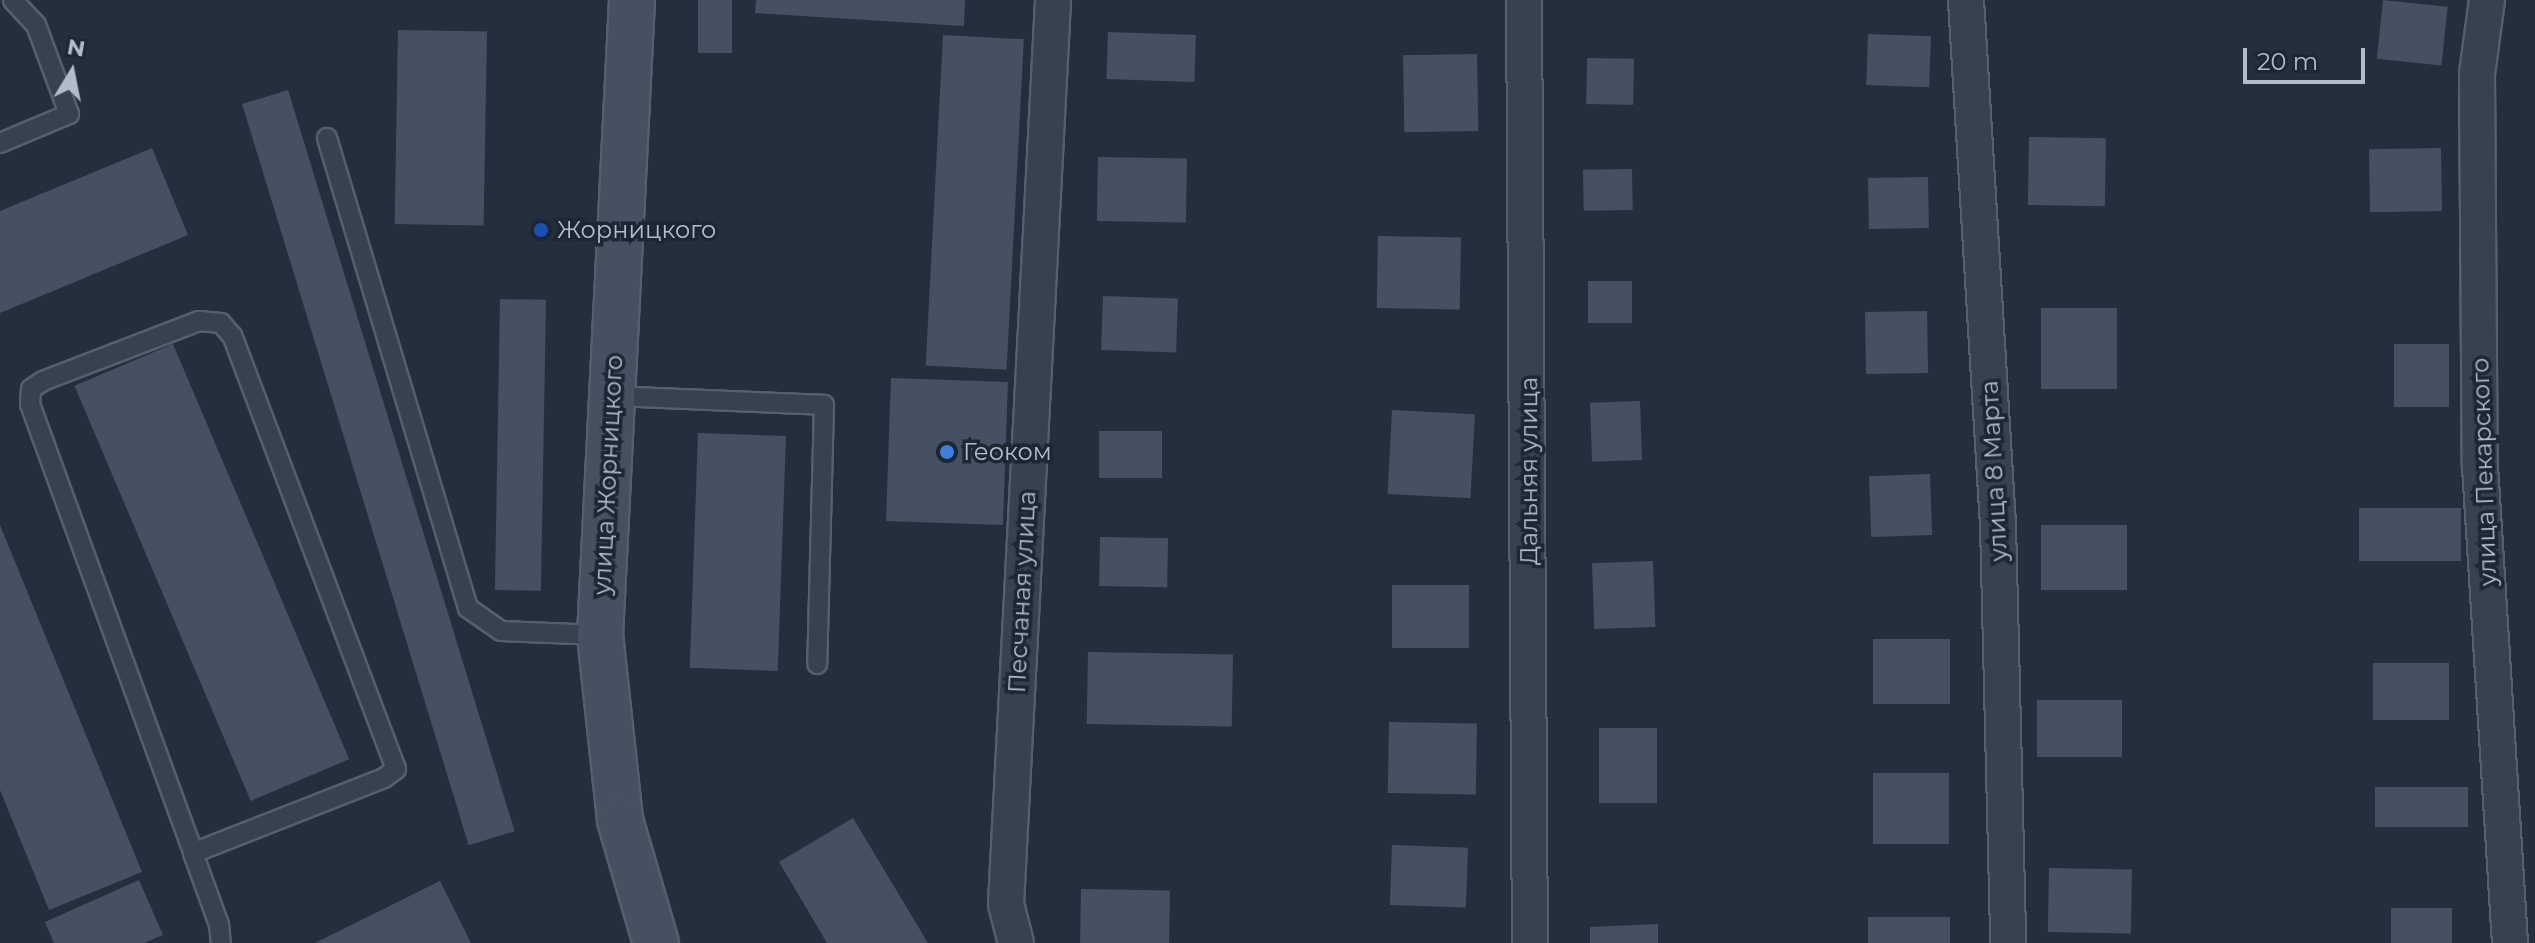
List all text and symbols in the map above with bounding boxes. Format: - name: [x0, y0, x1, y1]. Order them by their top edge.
- north arrow: [32, 32, 112, 112]
- scale bar: [2247, 32, 2369, 82]
- text: N: [65, 33, 87, 63]
- text: 20 m: [2257, 47, 2318, 76]
- place label: Жорницкого: [557, 216, 716, 244]
- marker: Жорницкого: [532, 221, 550, 239]
- street label: улица Жорницкого: [587, 354, 629, 596]
- street label: улица Пекарского: [2466, 357, 2502, 587]
- street label: Дальняя улица: [1515, 377, 1543, 565]
- street label: улица 8 Марта: [1975, 380, 2013, 562]
- place label: Геоком: [963, 438, 1052, 466]
- marker: Геоком: [938, 443, 956, 461]
- street label: Песчаная улица: [1002, 490, 1042, 694]

